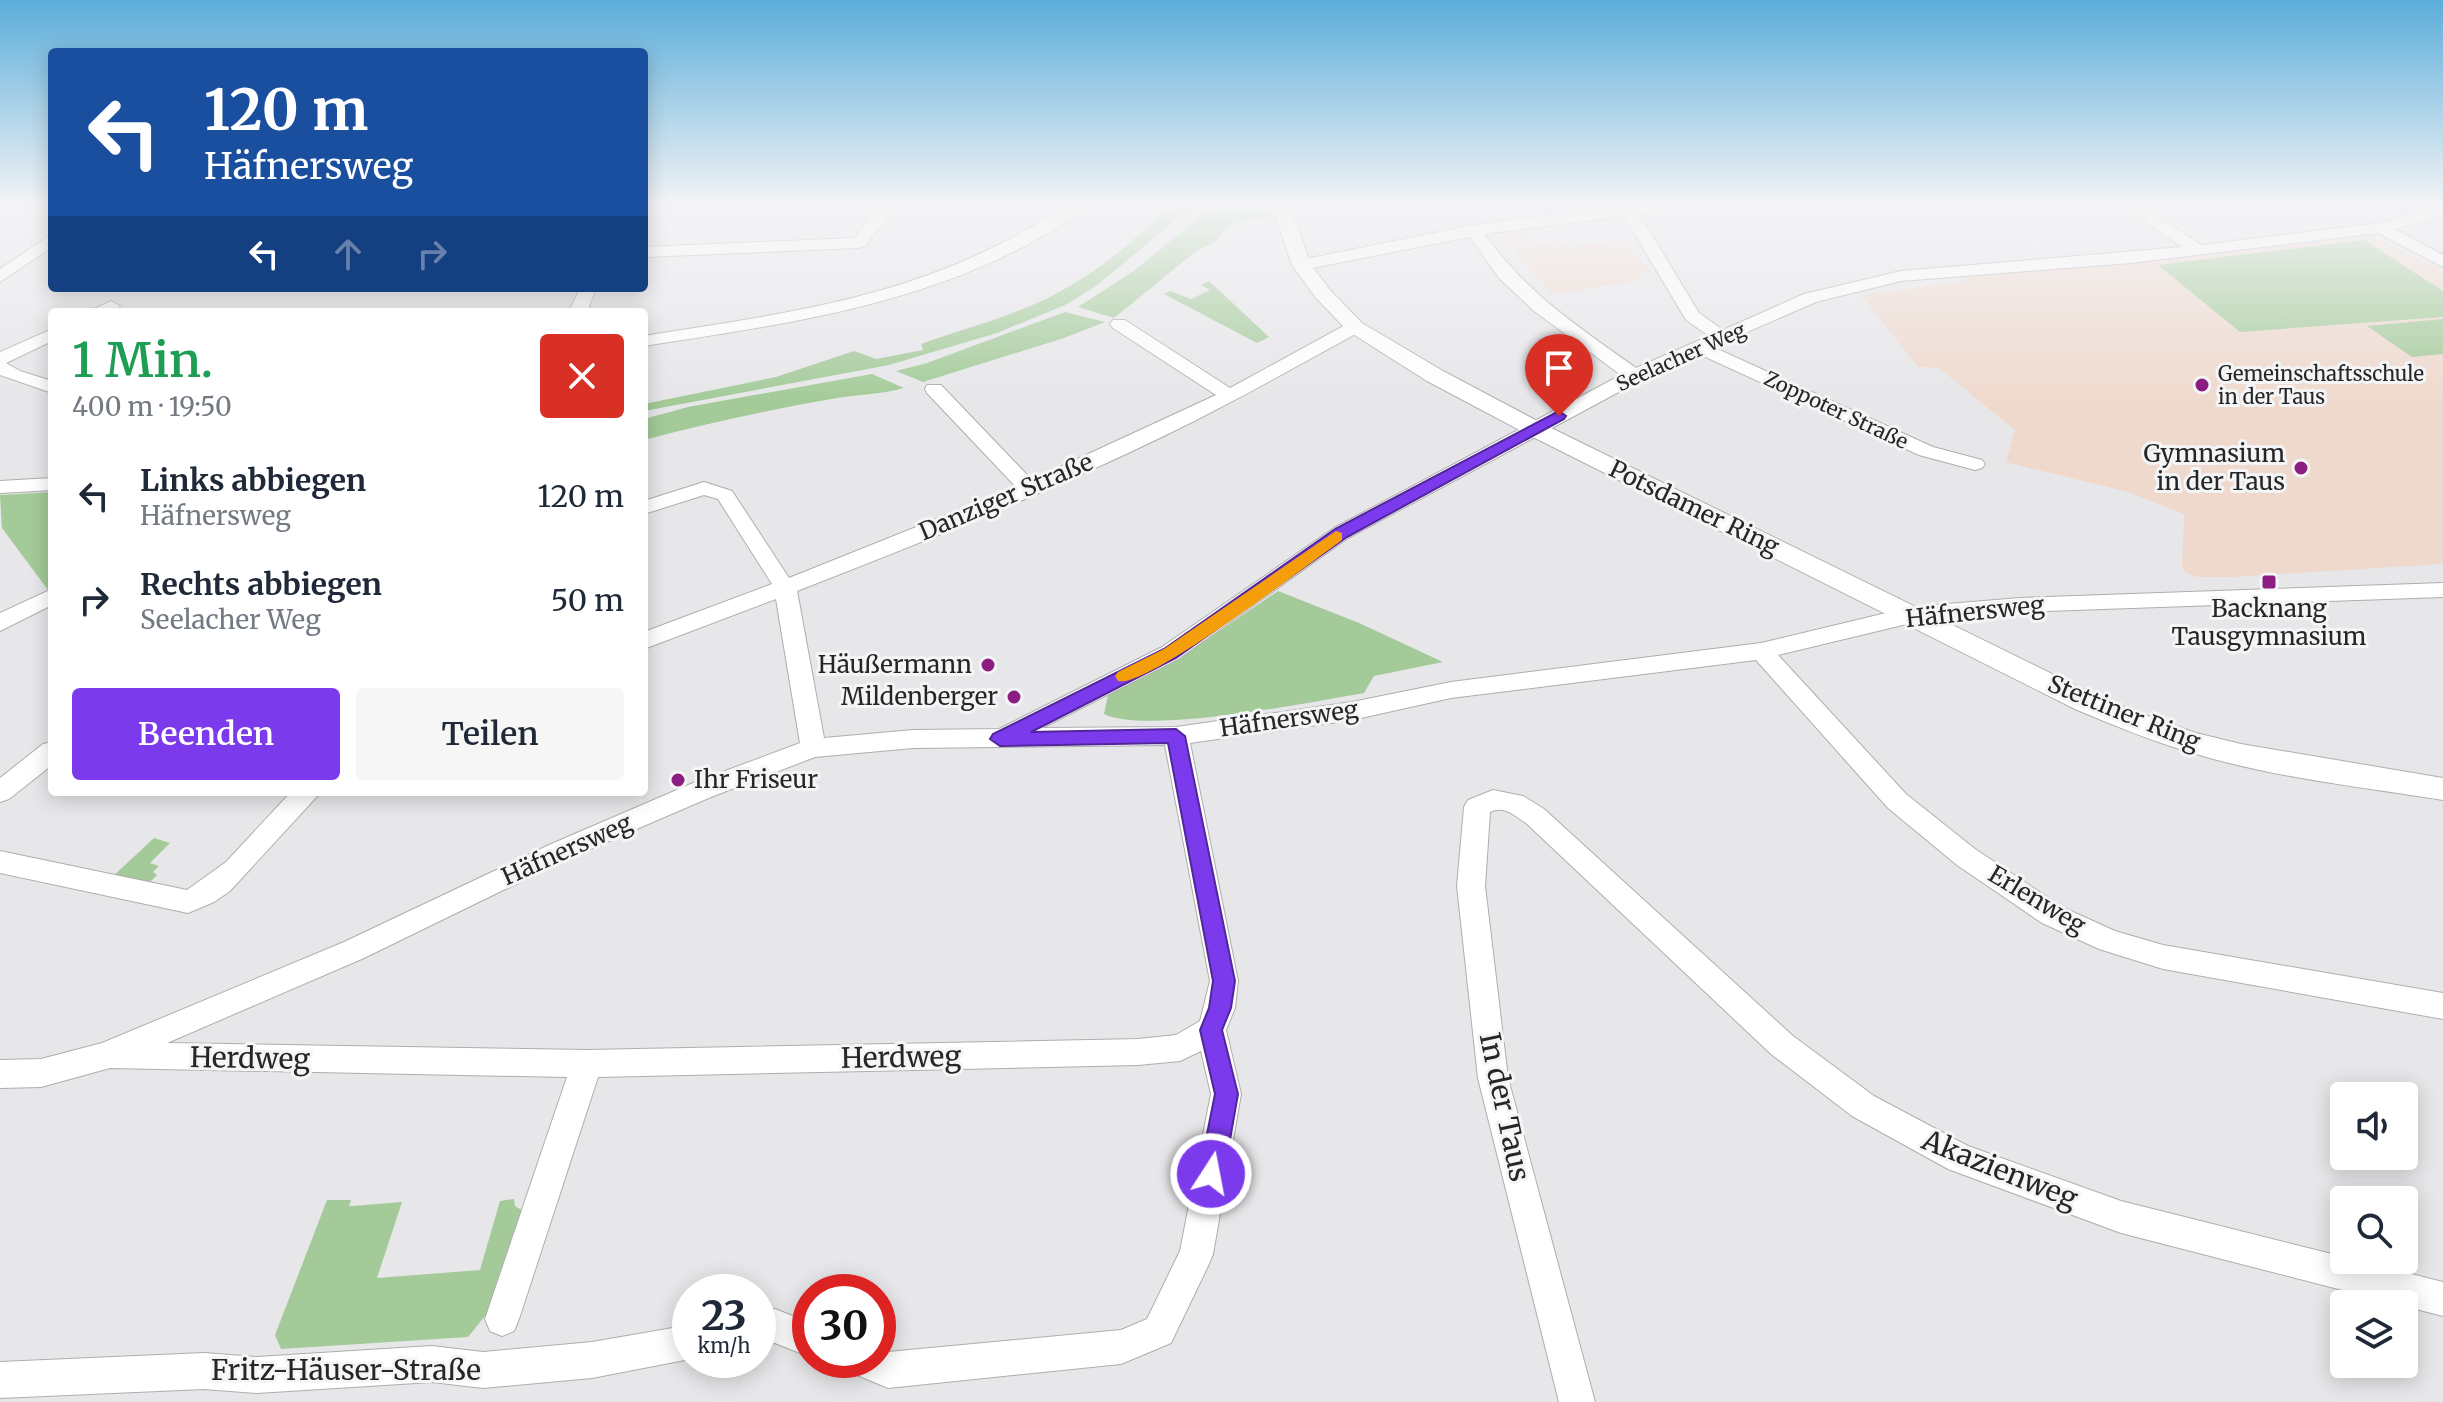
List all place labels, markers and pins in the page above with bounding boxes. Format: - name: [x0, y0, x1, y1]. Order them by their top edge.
- pin: [1525, 334, 1593, 416]
- place label: Gemeinschaftsschule in der Taus: [2218, 361, 2424, 409]
- marker: Gemeinschaftsschule in der Taus: [2193, 376, 2211, 394]
- place label: Gymnasium in der Taus: [2143, 438, 2285, 497]
- marker: Gymnasium in der Taus: [2292, 459, 2310, 477]
- marker: Backnang Tausgymnasium: [2260, 573, 2278, 591]
- place label: Backnang Tausgymnasium: [2172, 593, 2367, 652]
- place label: Häußermann: [818, 649, 972, 680]
- marker: Häußermann: [979, 656, 997, 674]
- place label: Mildenberger: [841, 681, 998, 712]
- marker: Mildenberger: [1005, 688, 1023, 706]
- place label: Ihr Friseur: [694, 764, 818, 795]
- marker: Ihr Friseur: [669, 771, 687, 789]

